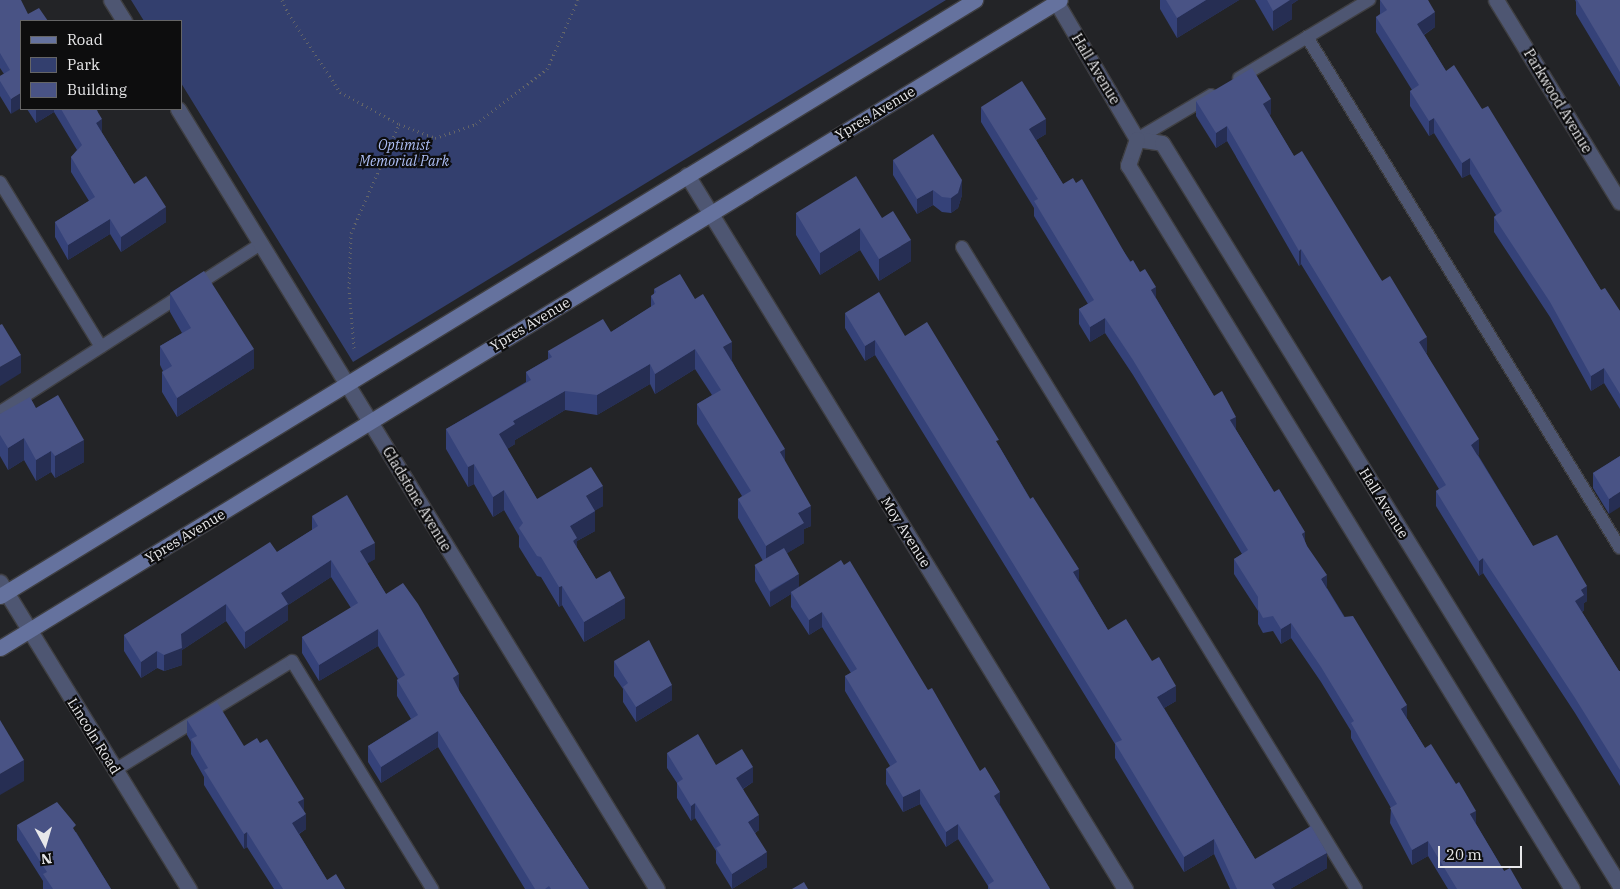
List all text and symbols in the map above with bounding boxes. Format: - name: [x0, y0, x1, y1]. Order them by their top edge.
- legend: [20, 20, 182, 110]
- text: Road: [67, 30, 103, 49]
- street label: Hall Avenue: [1068, 31, 1124, 107]
- street label: Parkwood Avenue: [1520, 46, 1596, 156]
- text: Park: [67, 55, 100, 74]
- text: Building: [67, 80, 127, 99]
- street label: Ypres Avenue: [832, 83, 918, 143]
- park label: Optimist Memorial Park: [359, 137, 449, 170]
- street label: Ypres Avenue: [487, 294, 573, 354]
- street label: Gladstone Avenue: [379, 444, 455, 554]
- street label: Hall Avenue: [1356, 465, 1412, 541]
- street label: Moy Avenue: [878, 494, 934, 570]
- street label: Ypres Avenue: [142, 506, 228, 566]
- street label: Lincoln Road: [64, 695, 124, 777]
- north arrow: [20, 819, 70, 869]
- scale bar: [1440, 836, 1524, 868]
- text: 20 m: [1446, 845, 1482, 864]
- text: N: [40, 849, 53, 868]

